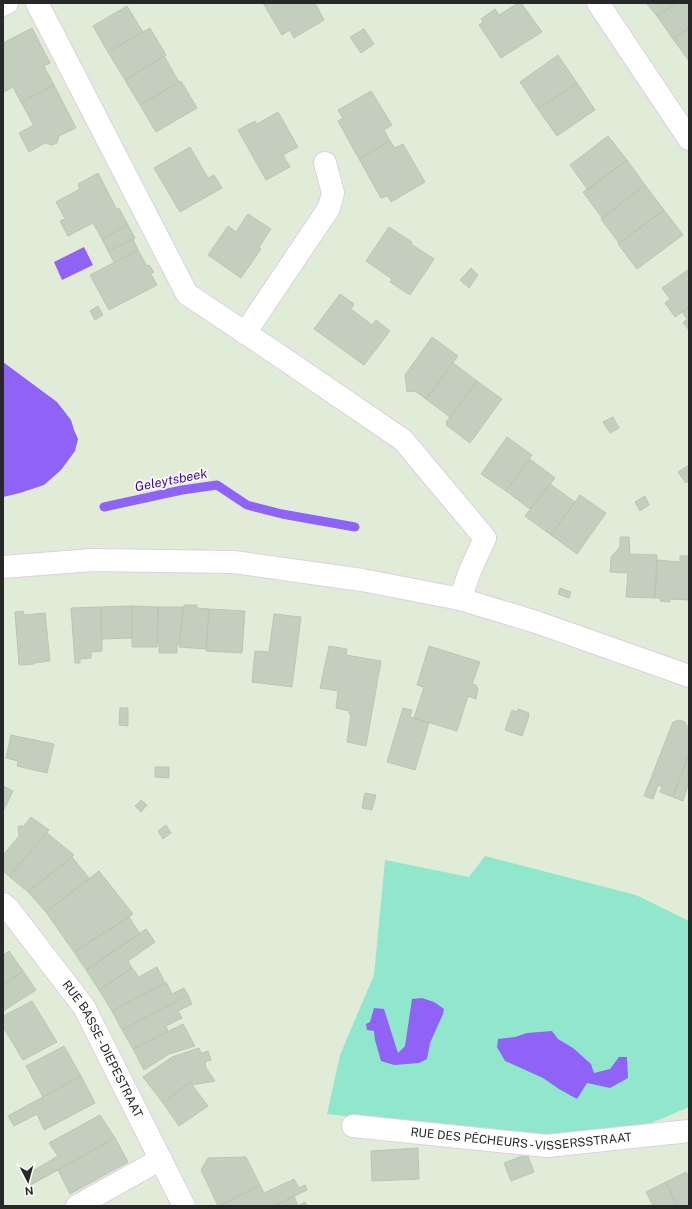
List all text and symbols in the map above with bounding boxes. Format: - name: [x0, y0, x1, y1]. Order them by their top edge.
- water label: Geleytsbeek: [134, 466, 208, 494]
- street label: RUE BASSE - DIEPESTRAAT: [59, 978, 145, 1120]
- street label: RUE DES PÊCHEURS - VISSERSSTRAAT: [410, 1125, 632, 1153]
- north arrow: [8, 1161, 48, 1201]
- text: N: [24, 1185, 34, 1197]

